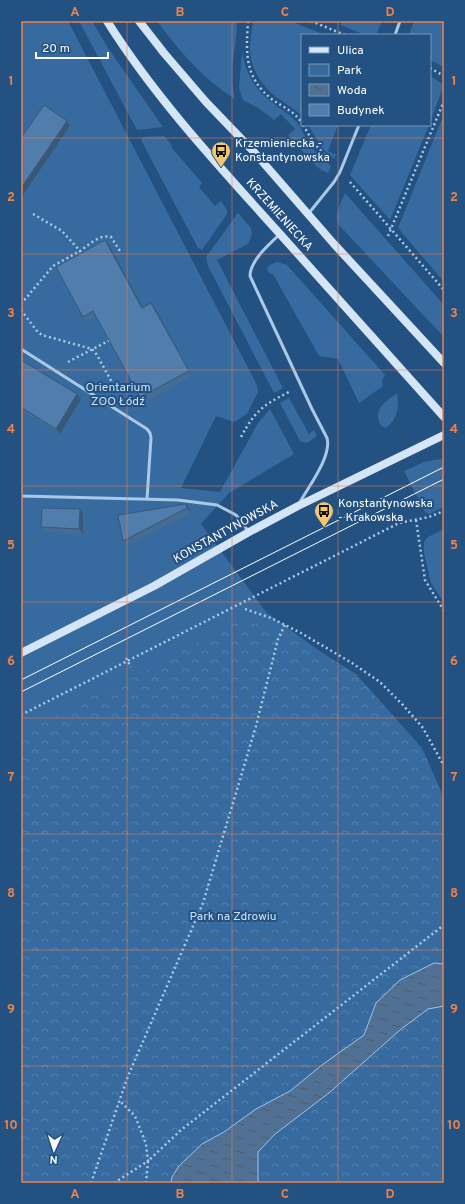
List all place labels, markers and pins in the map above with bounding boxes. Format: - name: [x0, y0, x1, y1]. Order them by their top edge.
- place label: Krzemieniecka - Konstantynowska: [235, 136, 330, 166]
- bus stop icon: Krzemieniecka - Konstantynowska: [210, 140, 232, 168]
- place label: Konstantynowska - Krakowska: [338, 496, 433, 526]
- bus stop icon: Konstantynowska - Krakowska: [313, 500, 335, 528]

